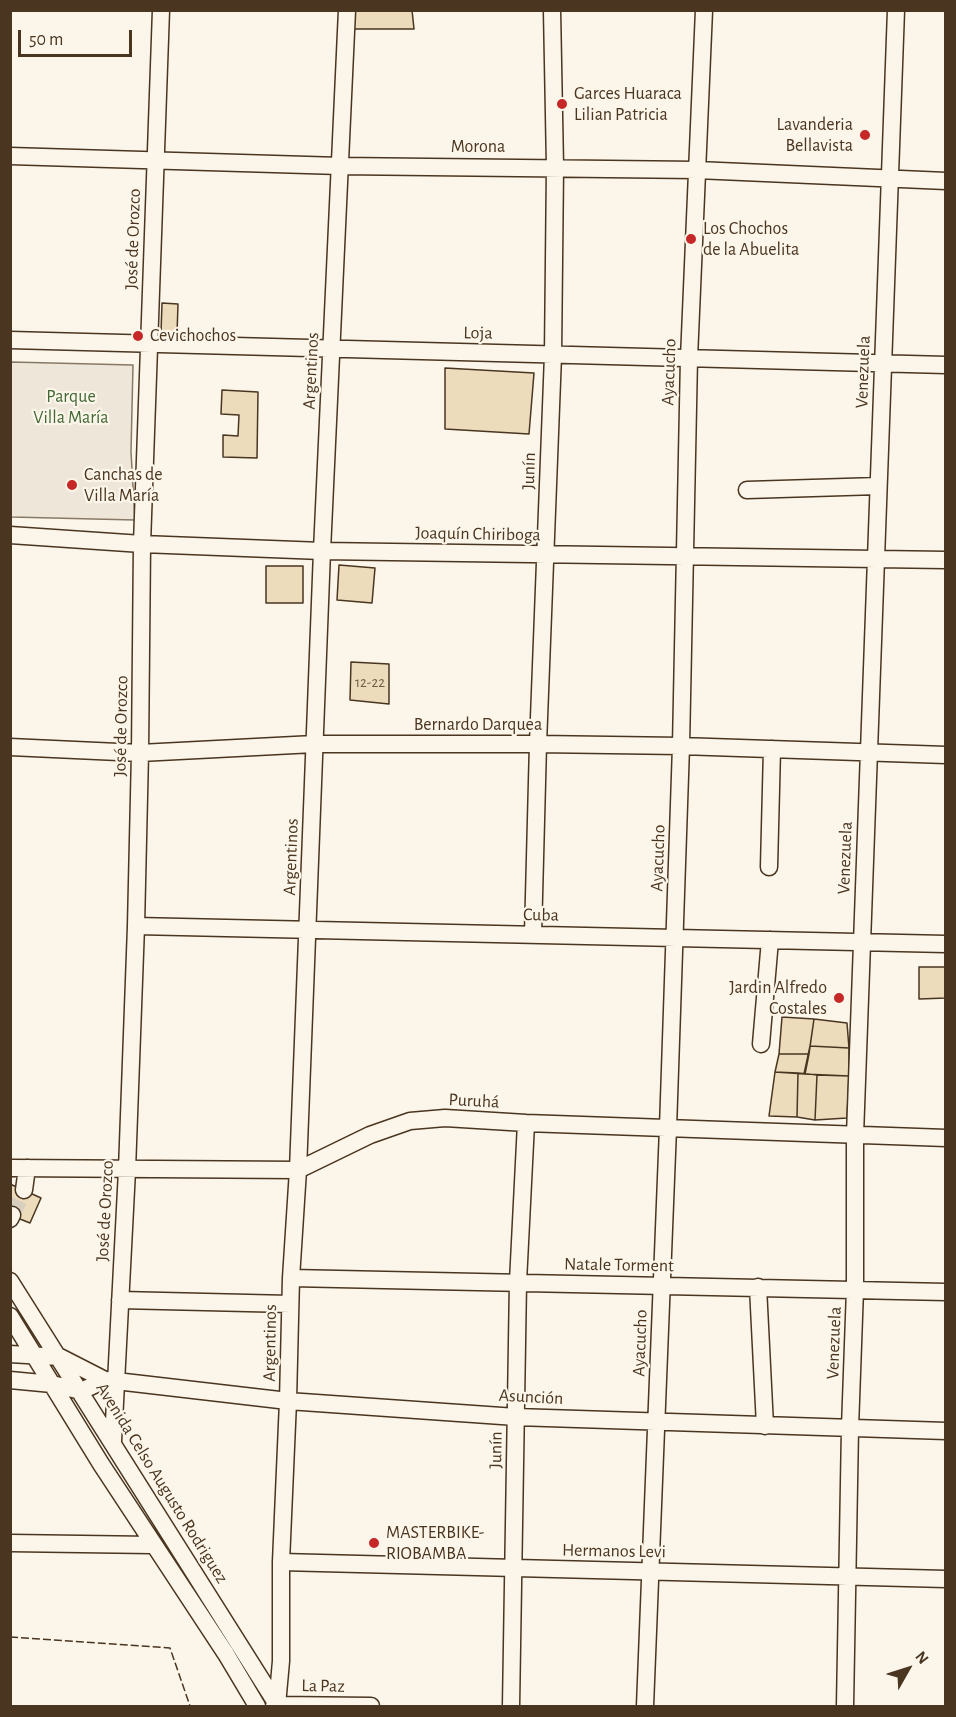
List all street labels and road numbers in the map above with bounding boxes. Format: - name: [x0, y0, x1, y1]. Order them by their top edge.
- street label: Morona: [451, 136, 505, 158]
- street label: José de Orozco: [120, 188, 146, 290]
- street label: Loja: [463, 322, 493, 344]
- street label: Argentinos: [298, 332, 324, 410]
- street label: Venezuela: [851, 335, 875, 409]
- street label: Ayacucho: [657, 338, 681, 406]
- street label: Junín: [518, 452, 540, 490]
- street label: Joaquín Chiriboga: [415, 522, 541, 546]
- street label: José de Orozco: [109, 675, 133, 777]
- street label: Bernardo Darquea: [414, 714, 542, 736]
- street label: Argentinos: [279, 818, 303, 896]
- street label: Venezuela: [833, 821, 857, 895]
- street label: Ayacucho: [646, 824, 670, 892]
- street label: Cuba: [523, 904, 559, 926]
- street label: Puruhá: [448, 1089, 500, 1113]
- street label: José de Orozco: [92, 1160, 118, 1262]
- street label: Natale Torment: [564, 1253, 674, 1277]
- street label: Argentinos: [259, 1304, 281, 1382]
- street label: Venezuela: [822, 1306, 846, 1380]
- street label: Ayacucho: [628, 1309, 652, 1377]
- street label: Avenida Celso Augusto Rodriguez: [91, 1379, 233, 1587]
- street label: Asunción: [498, 1385, 564, 1409]
- street label: Junín: [485, 1431, 507, 1469]
- street label: Hermanos Levi: [562, 1539, 666, 1563]
- street label: La Paz: [301, 1675, 345, 1697]

